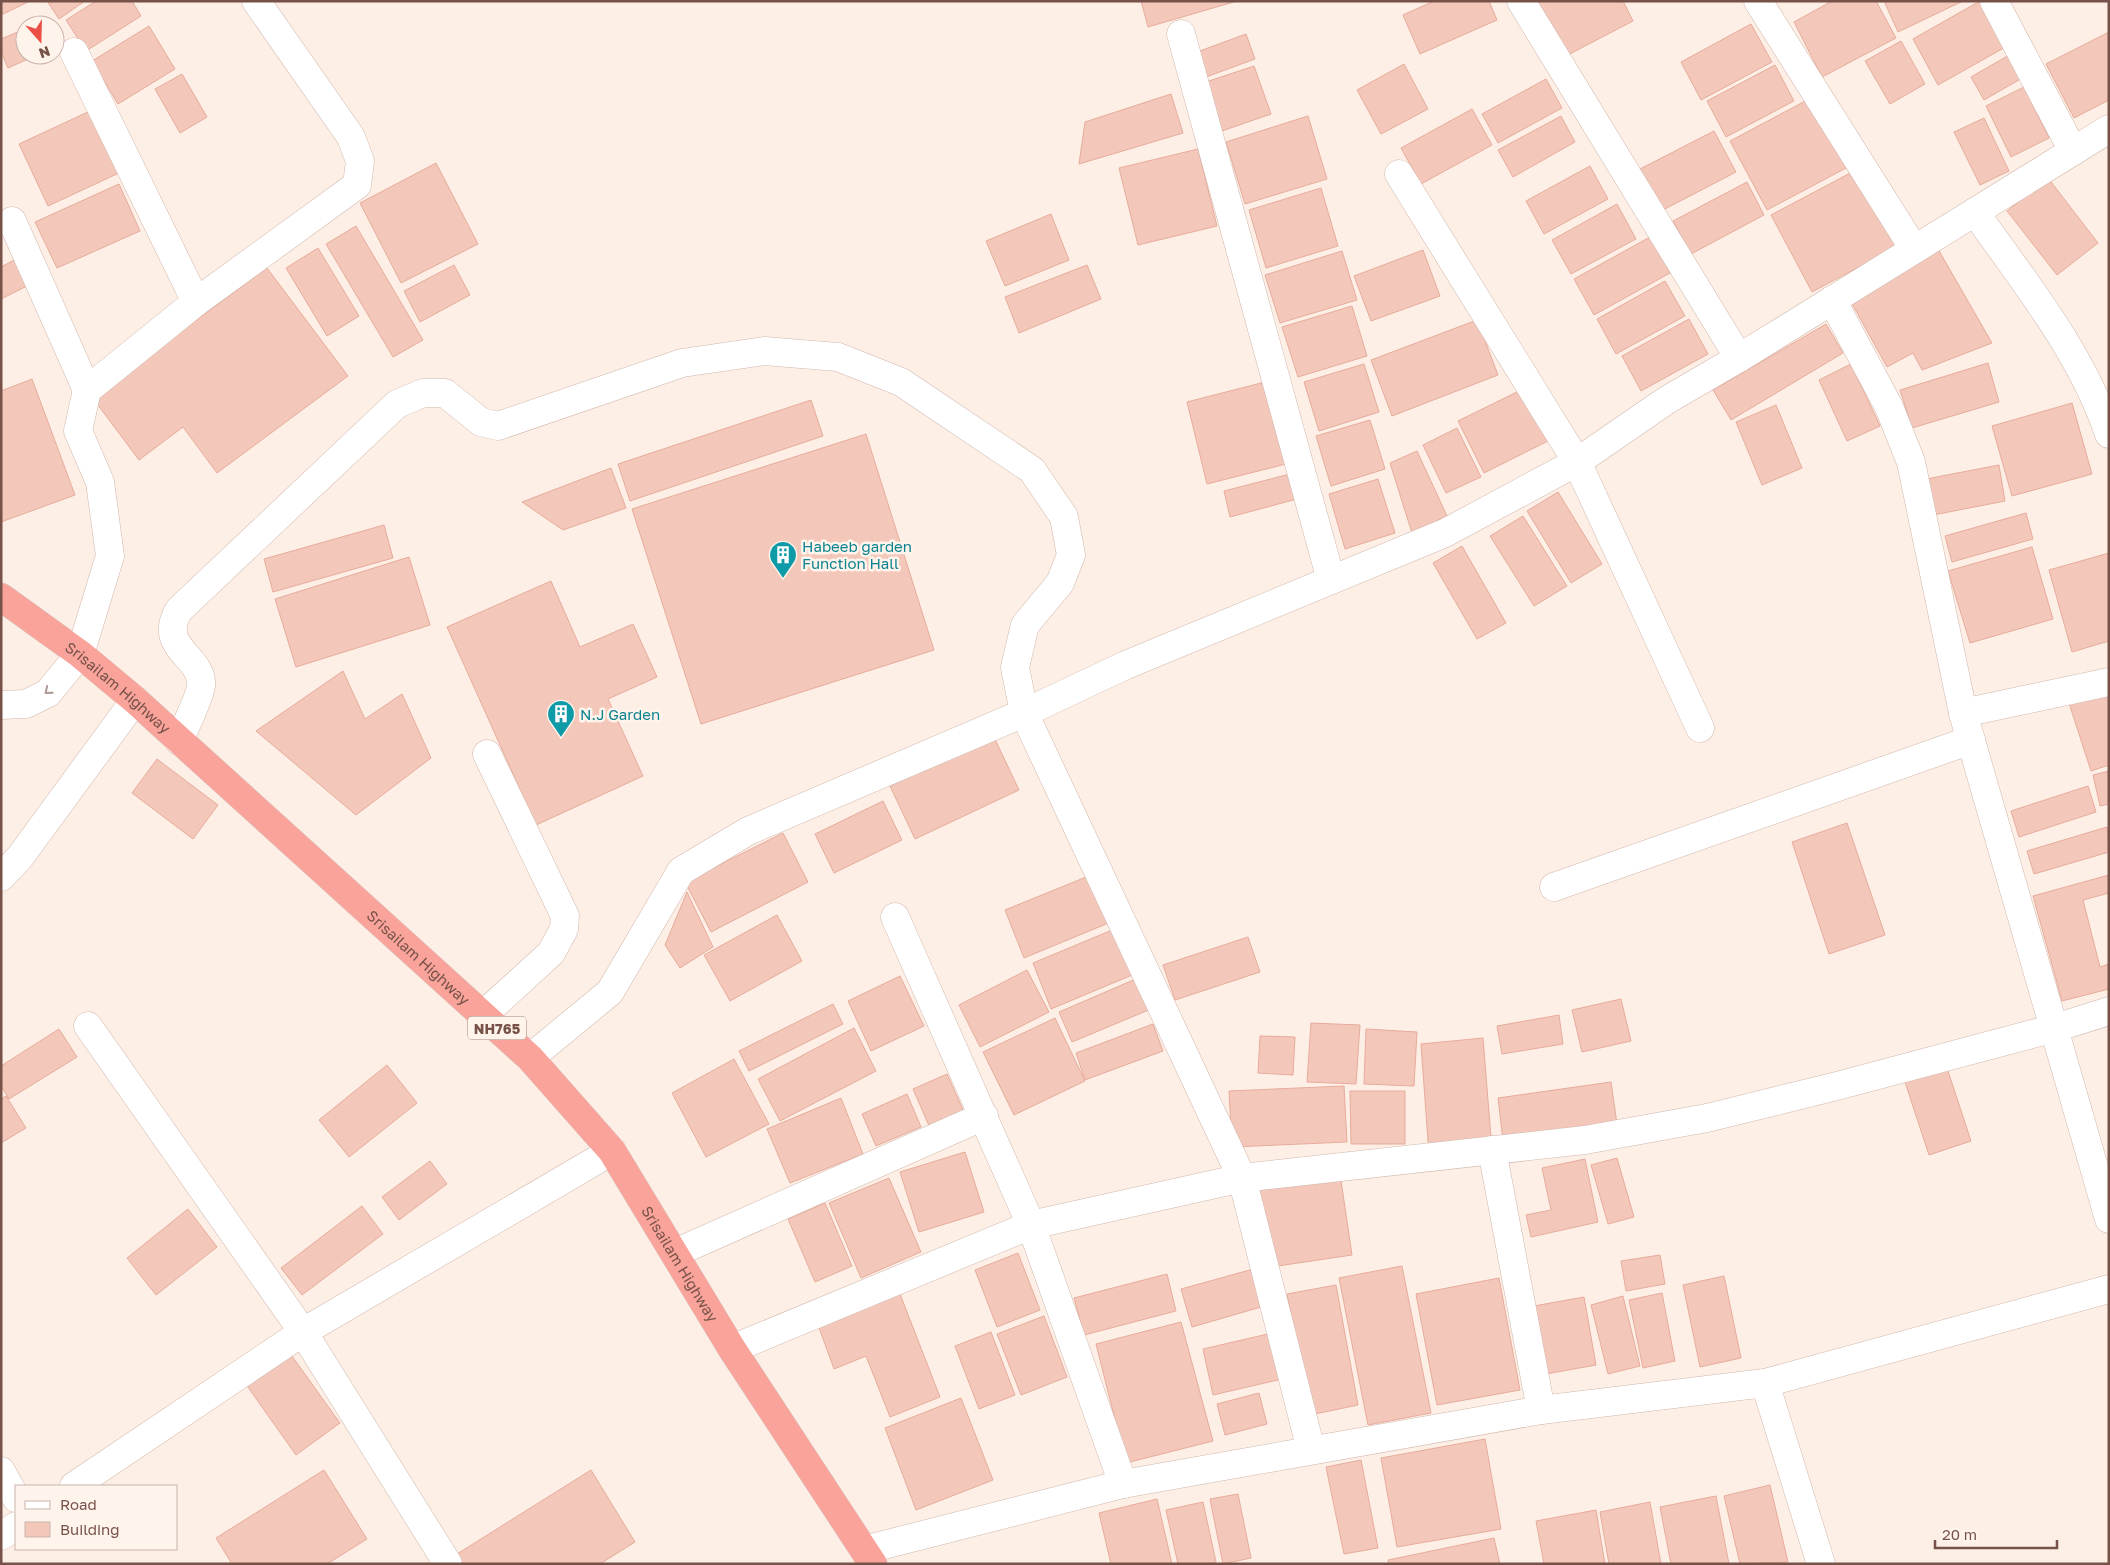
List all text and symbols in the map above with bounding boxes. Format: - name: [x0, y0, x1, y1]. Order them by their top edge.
- north arrow: [15, 15, 65, 65]
- text: N: [37, 43, 53, 62]
- place label: Habeeb garden Function Hall: [802, 537, 912, 572]
- building icon: Habeeb garden Function Hall: [768, 540, 798, 579]
- street label: Srisailam Highway: [62, 638, 175, 737]
- one-way arrow: [44, 685, 53, 694]
- building icon: N.J Garden: [546, 699, 576, 738]
- place label: N.J Garden: [580, 705, 660, 723]
- street label: Srisailam Highway: [364, 906, 474, 1009]
- road number: NH765: [468, 1016, 526, 1040]
- street label: Srisailam Highway: [638, 1202, 723, 1326]
- legend: [15, 1485, 178, 1550]
- text: Road: [60, 1495, 97, 1513]
- scale bar: [1935, 1518, 2058, 1550]
- text: Building: [60, 1520, 120, 1538]
- text: 20 m: [1942, 1525, 1977, 1543]

